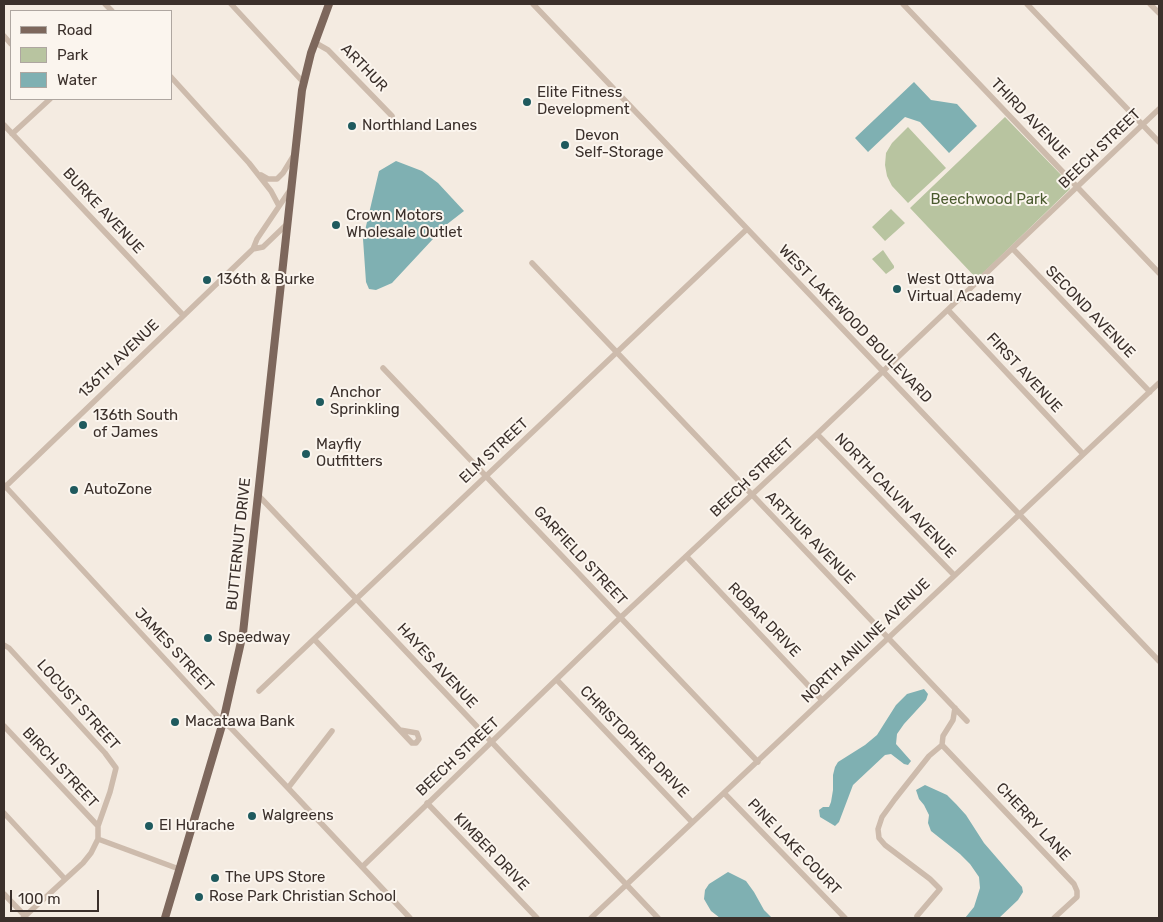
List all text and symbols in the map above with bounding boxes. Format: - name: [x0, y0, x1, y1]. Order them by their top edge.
- legend: [10, 10, 172, 100]
- text: Road: [57, 21, 93, 39]
- street label: ARTHUR: [337, 40, 391, 96]
- text: Park: [57, 46, 88, 64]
- text: Water: [57, 71, 97, 89]
- street label: THIRD AVENUE: [987, 75, 1073, 163]
- place label: Elite Fitness Development: [537, 84, 630, 119]
- marker: Elite Fitness Development: [521, 96, 533, 108]
- street label: BEECH STREET: [1055, 105, 1145, 193]
- place label: Northland Lanes: [362, 117, 477, 135]
- marker: Northland Lanes: [346, 120, 358, 132]
- place label: Devon Self-Storage: [575, 127, 664, 162]
- marker: Devon Self-Storage: [559, 139, 571, 151]
- street label: BURKE AVENUE: [59, 164, 147, 258]
- park label: Beechwood Park: [931, 191, 1047, 209]
- place label: Crown Motors Wholesale Outlet: [346, 207, 462, 242]
- marker: Crown Motors Wholesale Outlet: [330, 219, 342, 231]
- street label: WEST LAKEWOOD BOULEVARD: [775, 241, 935, 407]
- street label: SECOND AVENUE: [1041, 262, 1139, 362]
- place label: 136th & Burke: [217, 271, 315, 289]
- place label: West Ottawa Virtual Academy: [907, 271, 1022, 306]
- marker: 136th & Burke: [201, 274, 213, 286]
- marker: West Ottawa Virtual Academy: [891, 283, 903, 295]
- street label: 136TH AVENUE: [75, 316, 163, 402]
- street label: FIRST AVENUE: [982, 329, 1066, 417]
- place label: Anchor Sprinkling: [330, 384, 400, 419]
- marker: Anchor Sprinkling: [314, 396, 326, 408]
- place label: 136th South of James: [93, 407, 178, 442]
- street label: ELM STREET: [456, 415, 532, 487]
- marker: 136th South of James: [77, 419, 89, 431]
- street label: NORTH CALVIN AVENUE: [831, 430, 959, 562]
- street label: BEECH STREET: [707, 435, 797, 521]
- place label: Mayfly Outfitters: [316, 436, 383, 471]
- marker: Mayfly Outfitters: [300, 448, 312, 460]
- street label: BUTTERNUT DRIVE: [223, 477, 255, 611]
- place label: AutoZone: [84, 481, 152, 499]
- marker: AutoZone: [68, 484, 80, 496]
- street label: ARTHUR AVENUE: [761, 488, 859, 588]
- street label: GARFIELD STREET: [529, 503, 631, 609]
- street label: NORTH ANILINE AVENUE: [798, 575, 934, 707]
- street label: ROBAR DRIVE: [724, 579, 804, 661]
- street label: JAMES STREET: [131, 604, 217, 696]
- street label: HAYES AVENUE: [393, 620, 481, 712]
- place label: Speedway: [218, 629, 290, 647]
- marker: Speedway: [202, 632, 214, 644]
- street label: LOCUST STREET: [33, 656, 123, 754]
- street label: CHRISTOPHER DRIVE: [576, 682, 692, 802]
- place label: Macatawa Bank: [185, 713, 295, 731]
- street label: BEECH STREET: [413, 714, 503, 800]
- marker: Macatawa Bank: [169, 716, 181, 728]
- street label: BIRCH STREET: [18, 724, 102, 812]
- street label: CHERRY LANE: [992, 779, 1074, 865]
- street label: PINE LAKE COURT: [744, 795, 844, 899]
- place label: Walgreens: [262, 807, 334, 825]
- street label: KIMBER DRIVE: [450, 809, 532, 895]
- marker: Walgreens: [246, 810, 258, 822]
- place label: El Hurache: [159, 817, 235, 835]
- marker: El Hurache: [143, 820, 155, 832]
- place label: The UPS Store: [225, 869, 326, 887]
- marker: The UPS Store: [209, 872, 221, 884]
- scale bar: [12, 880, 101, 912]
- place label: Rose Park Christian School: [209, 888, 396, 906]
- text: 100 m: [18, 890, 60, 908]
- marker: Rose Park Christian School: [193, 891, 205, 903]

